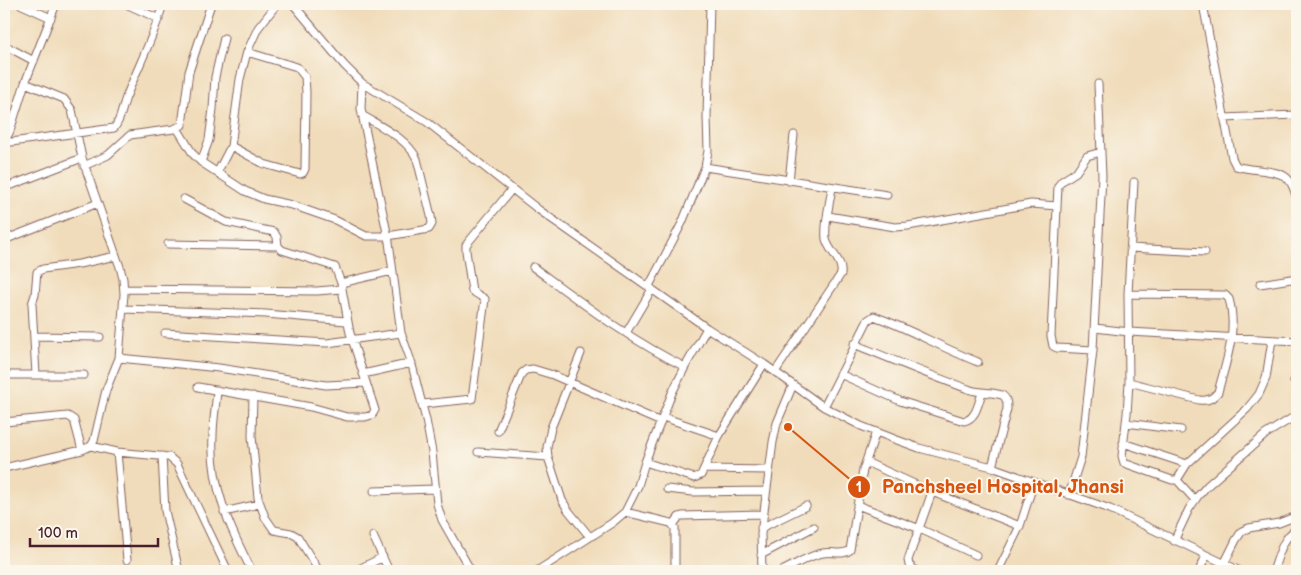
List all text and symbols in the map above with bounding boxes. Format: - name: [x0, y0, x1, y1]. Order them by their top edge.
- callout: Panchsheel Hospital, Jhansi: [847, 470, 1134, 504]
- text: Panchsheel Hospital, Jhansi: [882, 476, 1124, 499]
- text: 1: [856, 478, 862, 497]
- scale bar: [30, 515, 158, 547]
- text: 100 m: [38, 524, 78, 543]

